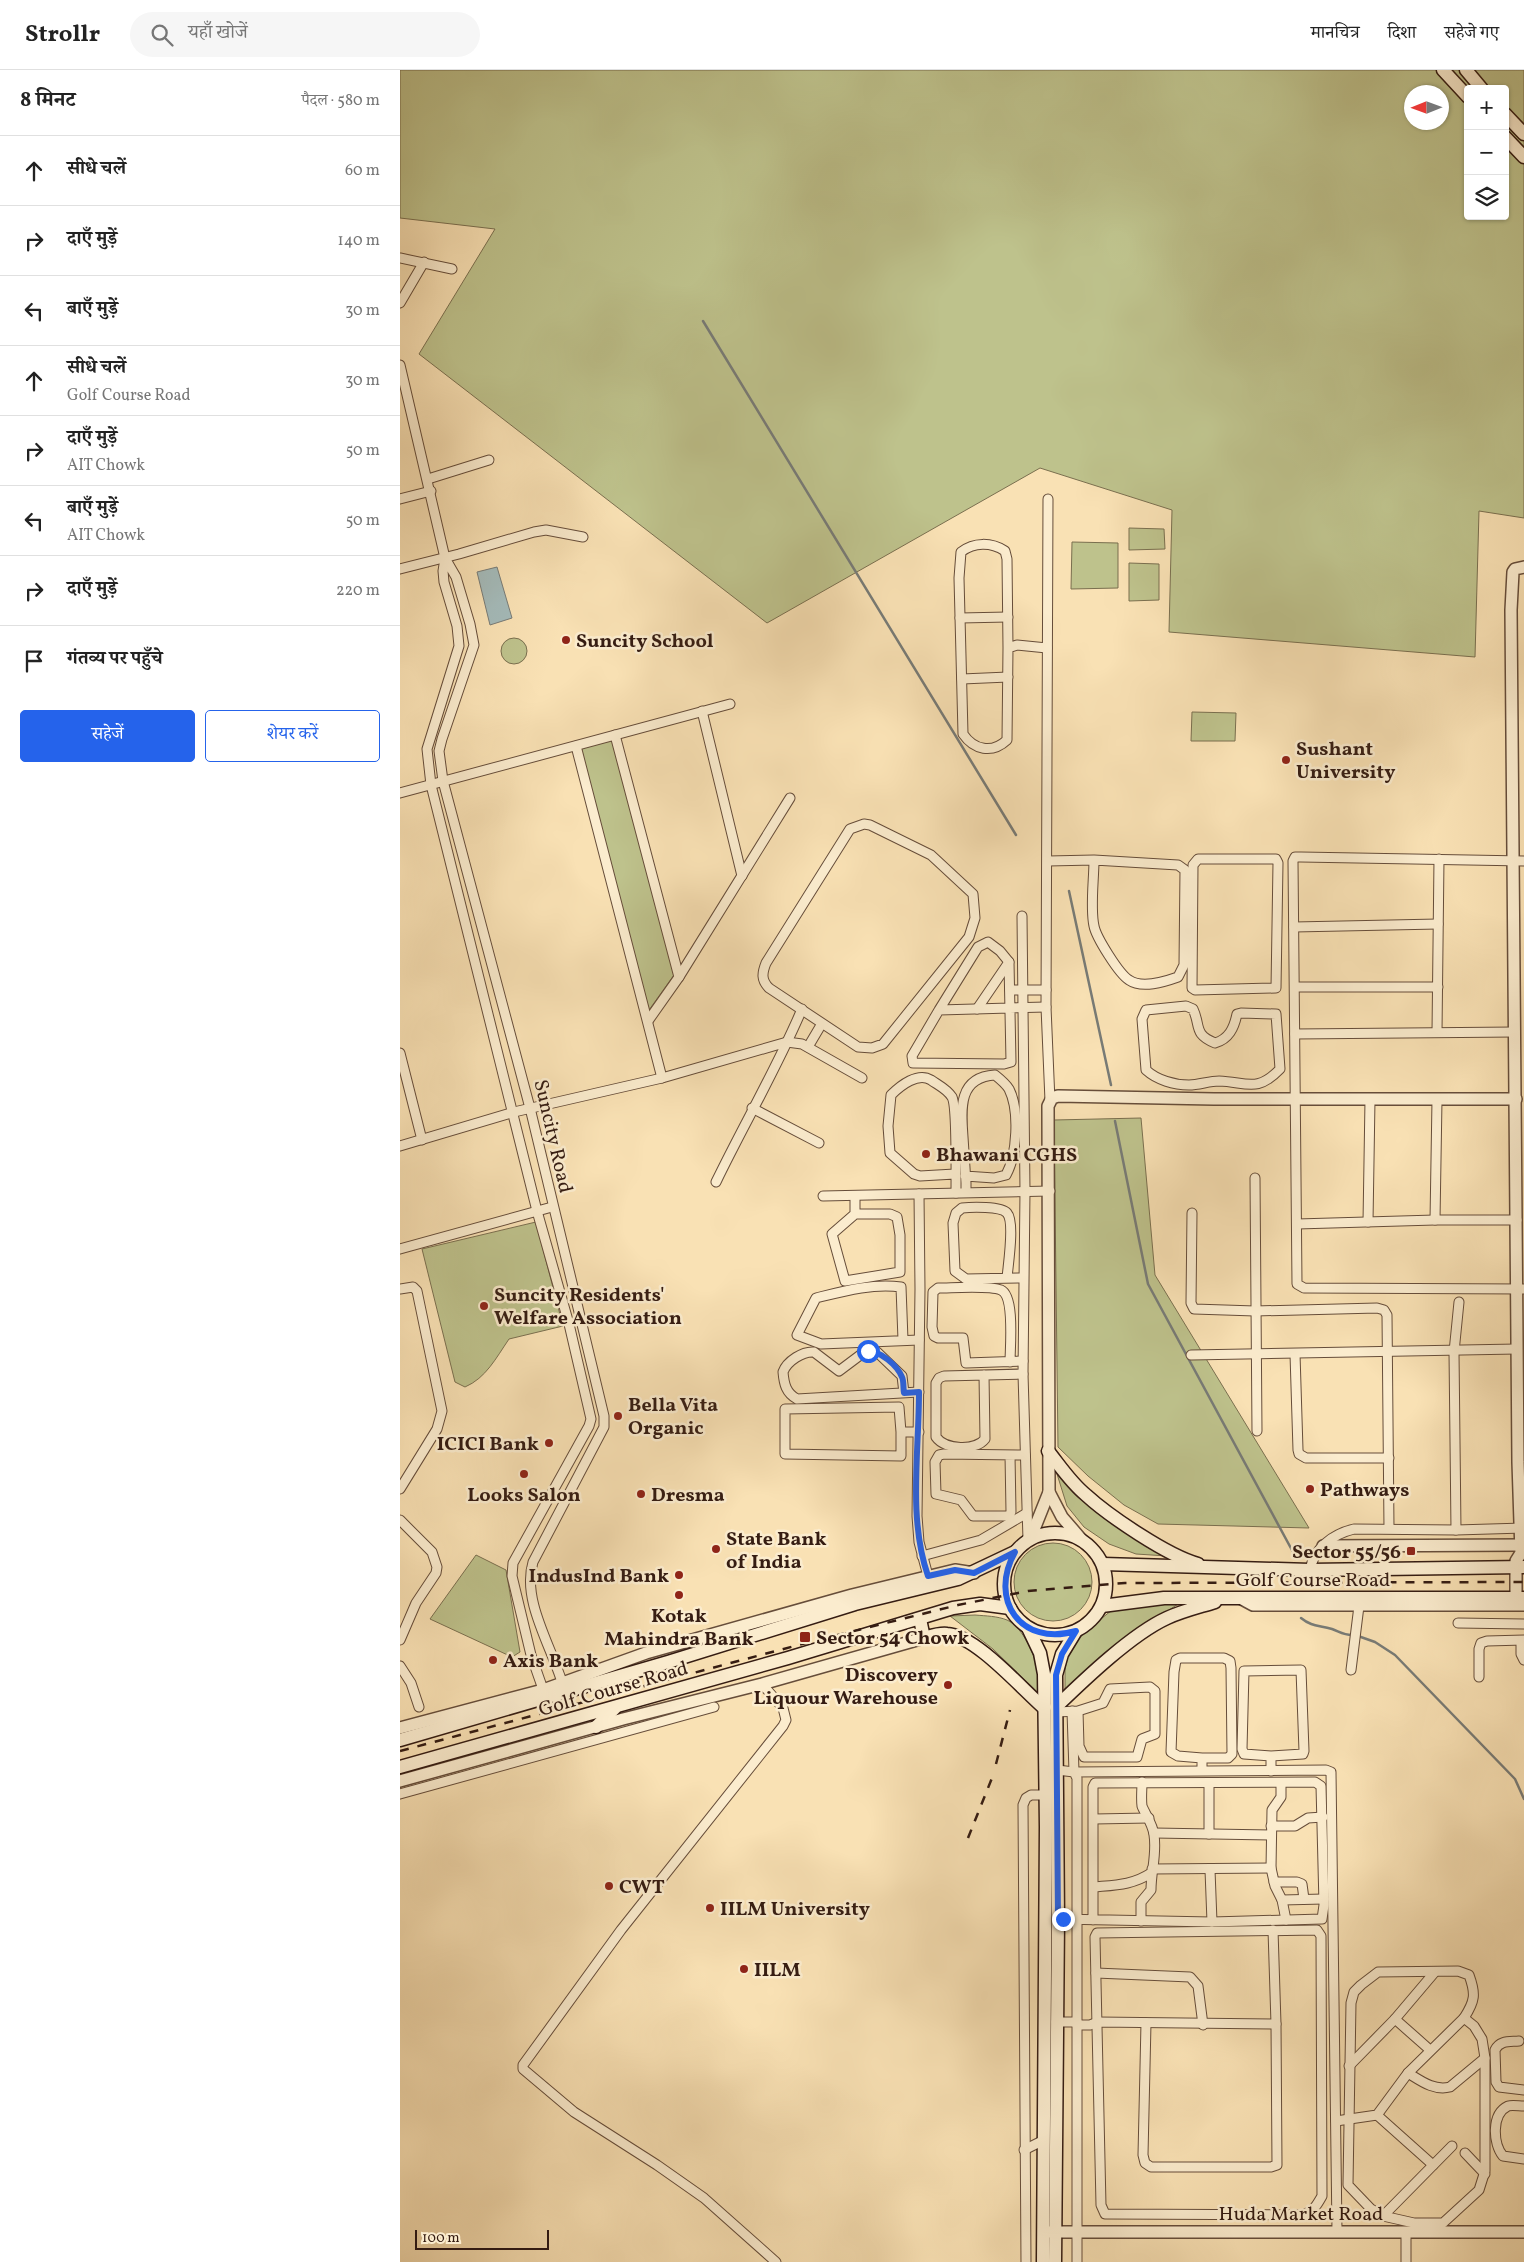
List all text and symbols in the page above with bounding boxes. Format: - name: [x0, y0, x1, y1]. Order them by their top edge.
- search box: [130, 12, 480, 57]
- text: Strollr: [25, 18, 100, 52]
- text: यहाँ खोजें: [188, 20, 248, 46]
- icon: search: [148, 21, 176, 49]
- text: मानचित्र: [1311, 21, 1360, 46]
- text: दिशा: [1388, 21, 1416, 46]
- text: सहेजे गए: [1444, 21, 1499, 46]
- north arrow: [1404, 85, 1449, 130]
- map controls: [1464, 85, 1509, 220]
- button: +: [1464, 85, 1509, 130]
- text: 8 मिनट: [20, 86, 75, 115]
- text: पैदल · 580 m: [302, 90, 380, 112]
- button: −: [1464, 130, 1509, 175]
- text: सीधे चलें: [67, 156, 126, 182]
- icon: ahead: [20, 157, 48, 185]
- text: 60 m: [345, 160, 380, 182]
- button: layers: [1464, 175, 1509, 220]
- text: दाएँ मुड़ें: [67, 226, 117, 252]
- icon: right: [20, 227, 48, 255]
- text: 140 m: [338, 230, 380, 252]
- text: बाएँ मुड़ें: [67, 296, 118, 322]
- icon: left: [20, 297, 48, 325]
- text: 30 m: [345, 300, 380, 322]
- text: सीधे चलें: [67, 355, 126, 381]
- icon: ahead: [20, 367, 48, 395]
- text: 30 m: [345, 370, 380, 392]
- text: Golf Course Road: [67, 385, 191, 407]
- text: दाएँ मुड़ें: [67, 425, 117, 451]
- icon: right: [20, 437, 48, 465]
- text: 50 m: [346, 440, 380, 462]
- text: AIT Chowk: [67, 455, 145, 477]
- text: बाएँ मुड़ें: [67, 495, 118, 521]
- icon: left: [20, 507, 48, 535]
- text: 50 m: [346, 510, 380, 532]
- text: AIT Chowk: [67, 525, 145, 547]
- text: दाएँ मुड़ें: [67, 576, 117, 602]
- icon: right: [20, 577, 48, 605]
- text: 220 m: [336, 580, 380, 602]
- place label: Suncity School: [576, 628, 714, 656]
- marker: Suncity School: [560, 634, 572, 646]
- text: गंतव्य पर पहुँचे: [67, 646, 162, 672]
- icon: arrive: [20, 647, 48, 675]
- button: सहेजें: [20, 710, 195, 762]
- button: शेयर करें: [205, 710, 380, 762]
- place label: Sushant University: [1296, 736, 1395, 787]
- marker: Sushant University: [1280, 754, 1292, 766]
- street label: Suncity Road: [525, 1077, 579, 1196]
- place label: Bhawani CGHS: [936, 1142, 1077, 1170]
- marker: Bhawani CGHS: [920, 1148, 932, 1160]
- place label: Suncity Residents' Welfare Association: [494, 1282, 682, 1333]
- marker: Suncity Residents' Welfare Association: [478, 1300, 490, 1312]
- route start: [857, 1340, 880, 1363]
- place label: Bella Vita Organic: [628, 1392, 718, 1443]
- marker: Bella Vita Organic: [612, 1410, 624, 1422]
- place label: ICICI Bank: [437, 1431, 539, 1459]
- marker: ICICI Bank: [543, 1437, 555, 1449]
- marker: Looks Salon: [518, 1468, 530, 1480]
- place label: Pathways: [1320, 1477, 1409, 1505]
- place label: Looks Salon: [467, 1482, 581, 1510]
- place label: Dresma: [651, 1482, 725, 1510]
- marker: Pathways: [1304, 1483, 1316, 1495]
- marker: Dresma: [635, 1488, 647, 1500]
- place label: State Bank of India: [726, 1526, 827, 1577]
- place label: Sector 55/56: [1292, 1539, 1401, 1567]
- marker: State Bank of India: [710, 1543, 722, 1555]
- marker: Sector 55/56: [1405, 1545, 1417, 1557]
- place label: IndusInd Bank: [529, 1563, 669, 1591]
- street label: Golf Course Road: [1236, 1567, 1390, 1595]
- marker: IndusInd Bank: [673, 1569, 685, 1581]
- marker: Kotak Mahindra Bank: [673, 1589, 685, 1601]
- place label: Kotak Mahindra Bank: [604, 1603, 754, 1654]
- place label: Sector 54 Chowk: [816, 1625, 969, 1653]
- marker: Sector 54 Chowk: [798, 1630, 812, 1644]
- place label: Axis Bank: [503, 1648, 598, 1676]
- marker: Axis Bank: [487, 1654, 499, 1666]
- street label: Golf Course Road: [535, 1655, 692, 1725]
- place label: Discovery Liquour Warehouse: [753, 1662, 938, 1713]
- marker: Discovery Liquour Warehouse: [942, 1679, 954, 1691]
- place label: CWT: [619, 1874, 665, 1902]
- marker: CWT: [603, 1880, 615, 1892]
- place label: IILM University: [720, 1896, 870, 1924]
- marker: IILM University: [704, 1902, 716, 1914]
- route end: [1052, 1908, 1075, 1931]
- place label: IILM: [754, 1957, 801, 1985]
- marker: IILM: [738, 1963, 750, 1975]
- street label: Huda Market Road: [1219, 2201, 1383, 2229]
- scale bar: [415, 2227, 549, 2250]
- text: 100 m: [422, 2229, 460, 2248]

